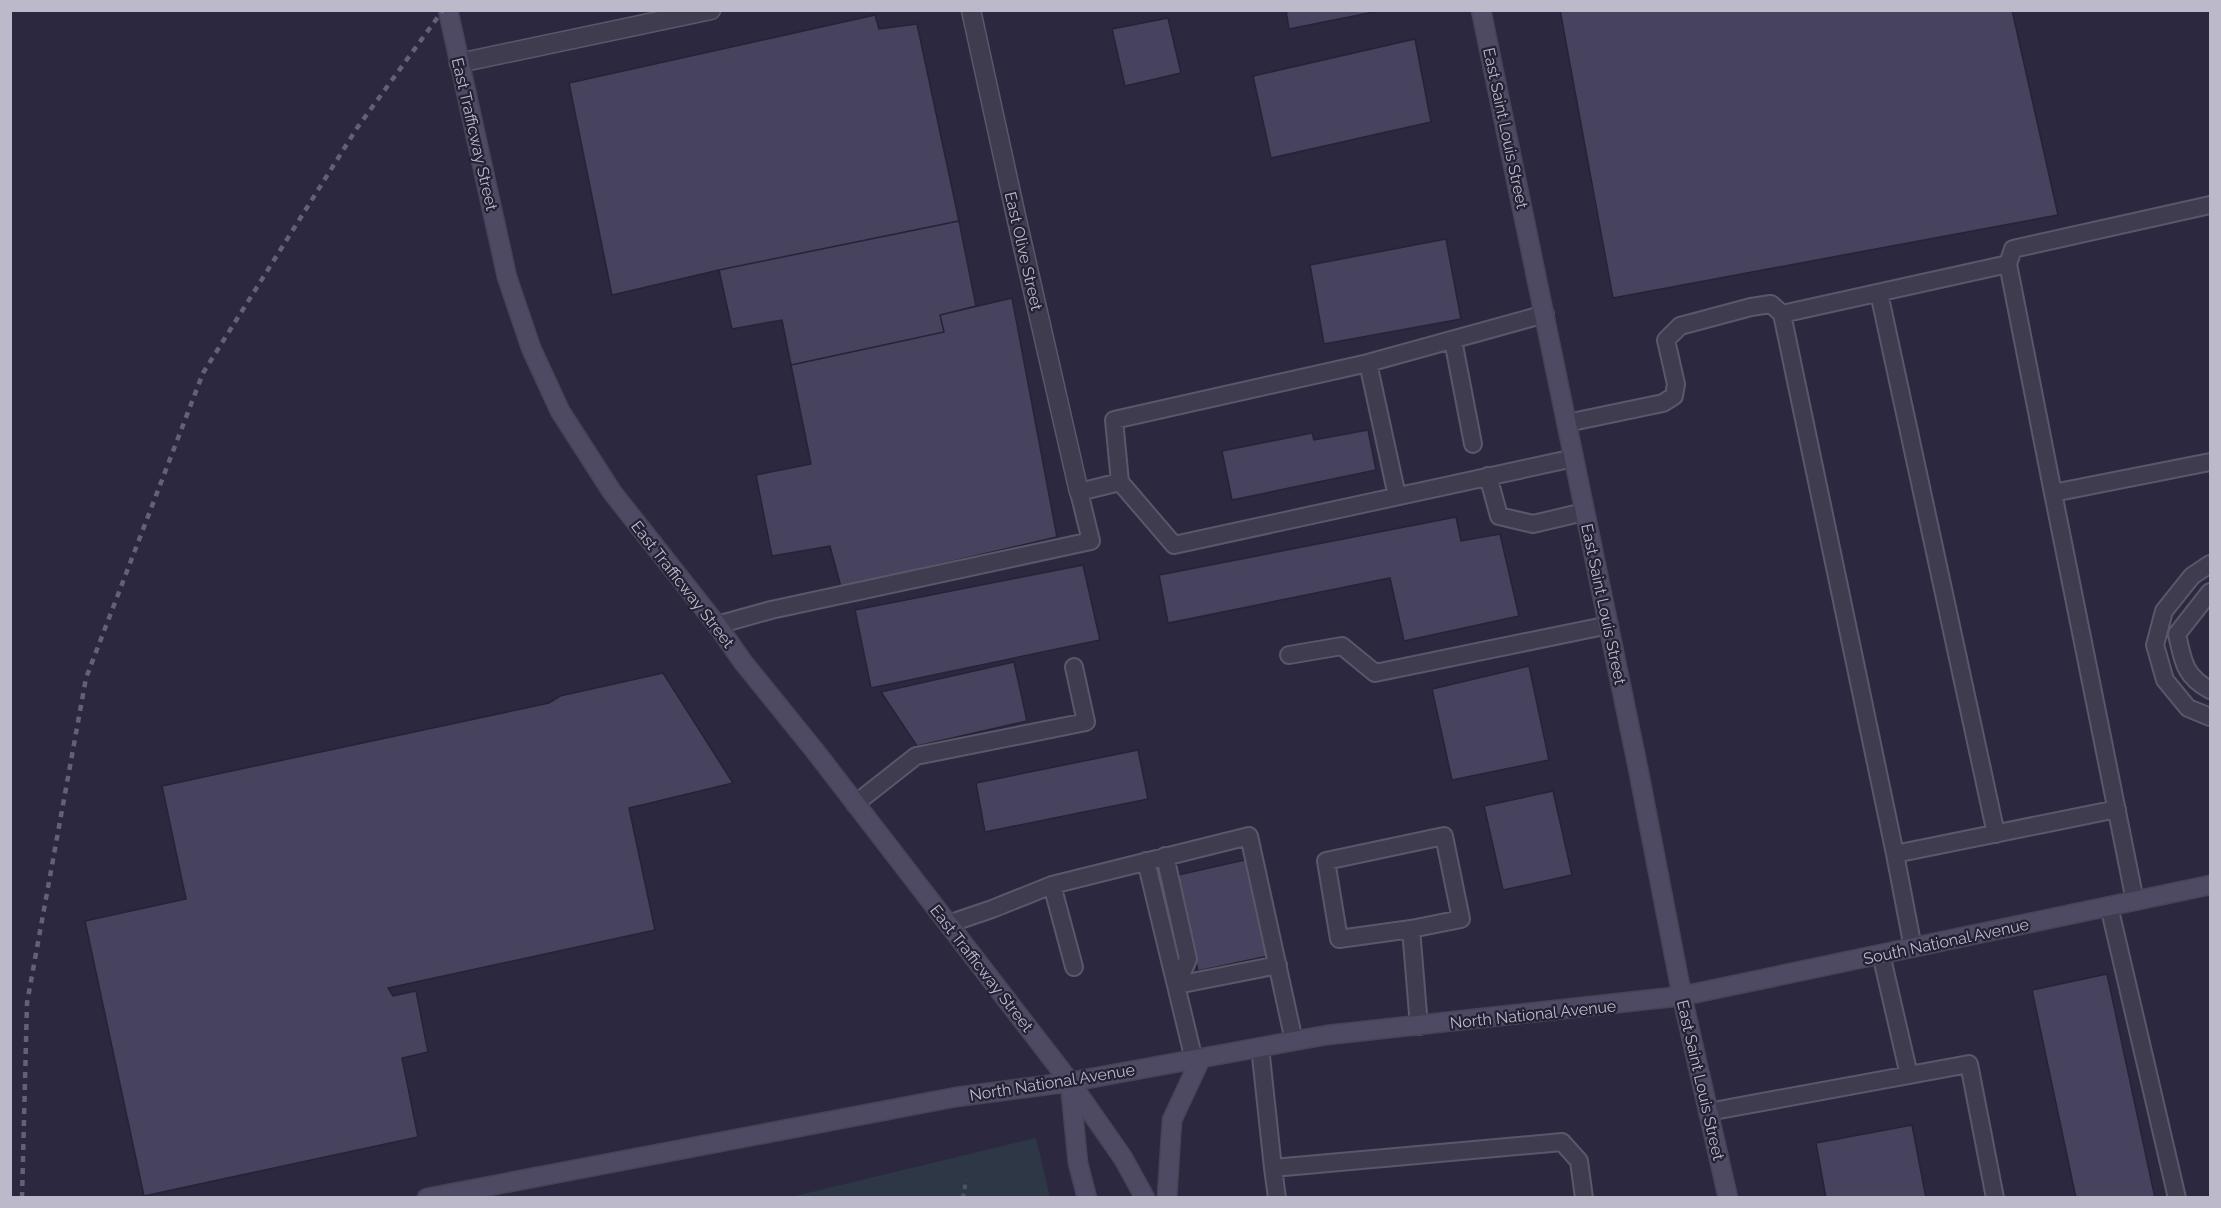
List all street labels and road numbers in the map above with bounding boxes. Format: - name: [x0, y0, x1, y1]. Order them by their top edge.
- street label: East Saint Louis Street: [1479, 46, 1532, 211]
- street label: East Trafficway Street: [448, 56, 501, 213]
- street label: East Olive Street: [1001, 190, 1047, 313]
- street label: East Trafficway Street: [627, 517, 739, 652]
- street label: East Saint Louis Street: [1577, 522, 1630, 687]
- street label: East Trafficway Street: [926, 901, 1038, 1036]
- street label: South National Avenue: [1862, 915, 2030, 968]
- street label: North National Avenue: [1449, 996, 1617, 1033]
- street label: East Saint Louis Street: [1673, 998, 1728, 1163]
- street label: North National Avenue: [968, 1060, 1136, 1105]

